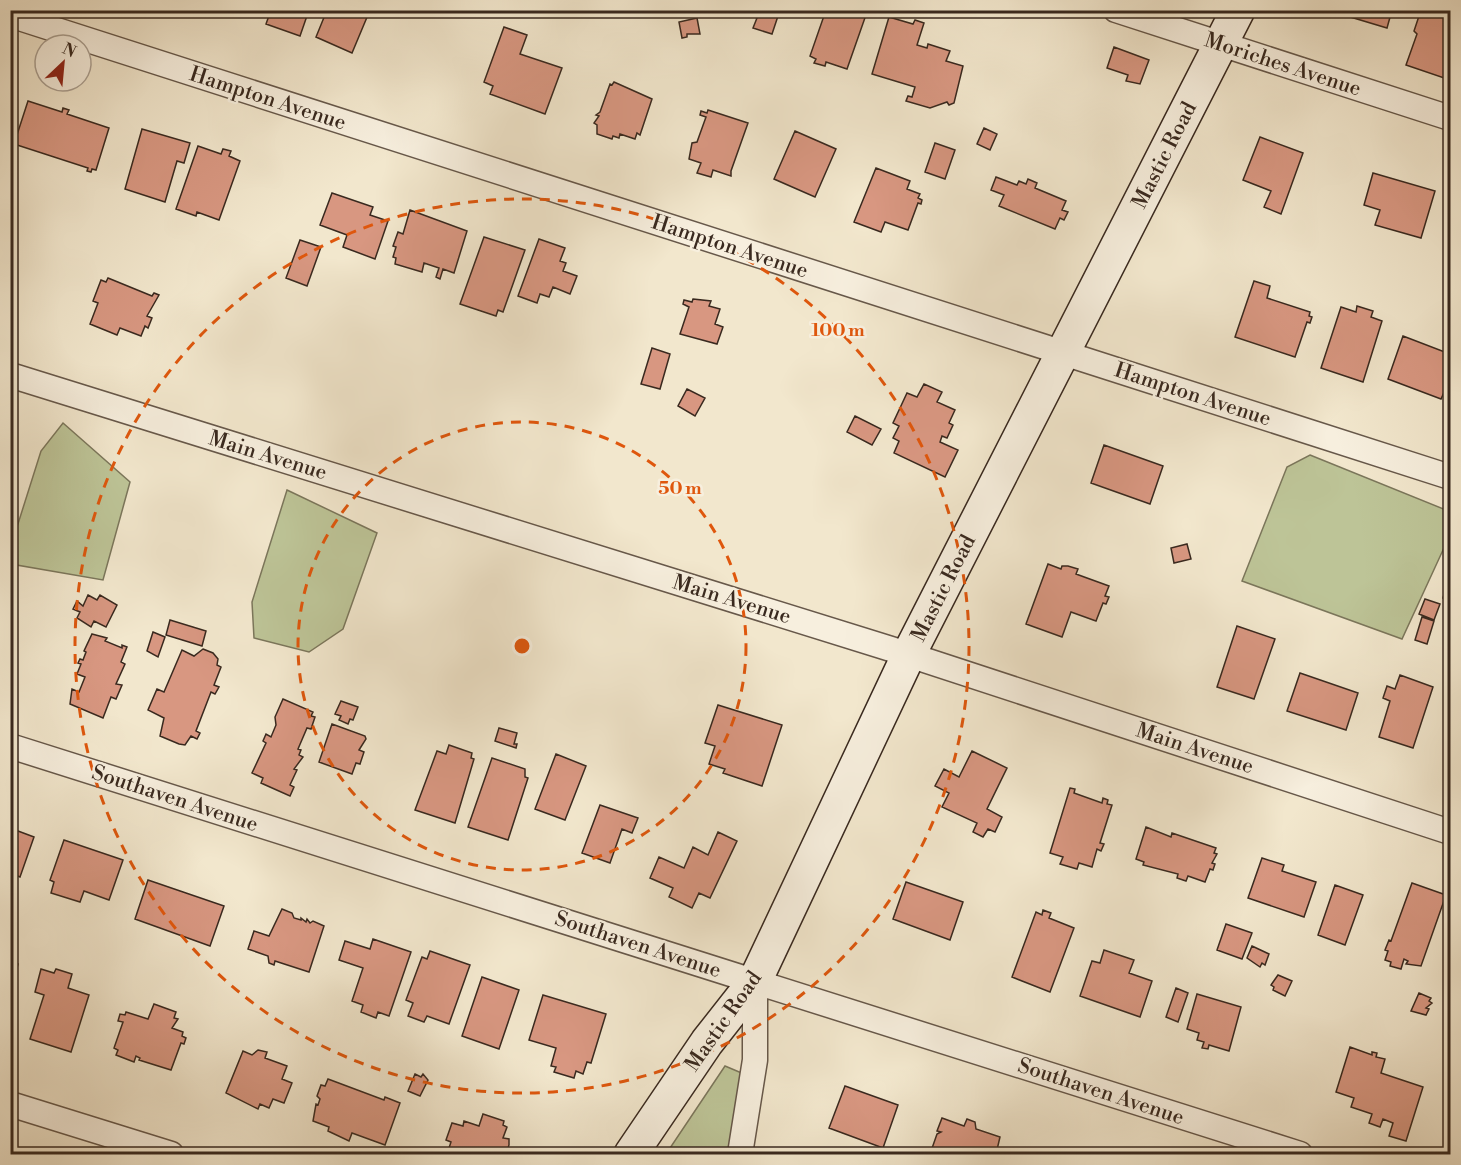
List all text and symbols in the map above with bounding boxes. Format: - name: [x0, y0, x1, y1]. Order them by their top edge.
- street label: Moriches Avenue: [1201, 27, 1364, 103]
- north arrow: [33, 33, 93, 93]
- text: N: [59, 39, 80, 62]
- street label: Hampton Avenue: [186, 61, 349, 136]
- street label: Mastic Road: [1127, 98, 1203, 213]
- street label: Hampton Avenue: [648, 209, 811, 284]
- text: 100 m: [811, 319, 865, 342]
- street label: Hampton Avenue: [1111, 357, 1274, 432]
- street label: Main Avenue: [205, 426, 330, 486]
- text: 50 m: [658, 477, 702, 500]
- street label: Mastic Road: [906, 531, 982, 646]
- street label: Main Avenue: [669, 570, 794, 630]
- centre of rings: [512, 636, 532, 656]
- street label: Main Avenue: [1133, 718, 1257, 780]
- street label: Southaven Avenue: [88, 760, 261, 838]
- street label: Southaven Avenue: [551, 906, 724, 984]
- street label: Mastic Road: [680, 966, 768, 1077]
- street label: Southaven Avenue: [1014, 1053, 1187, 1131]

